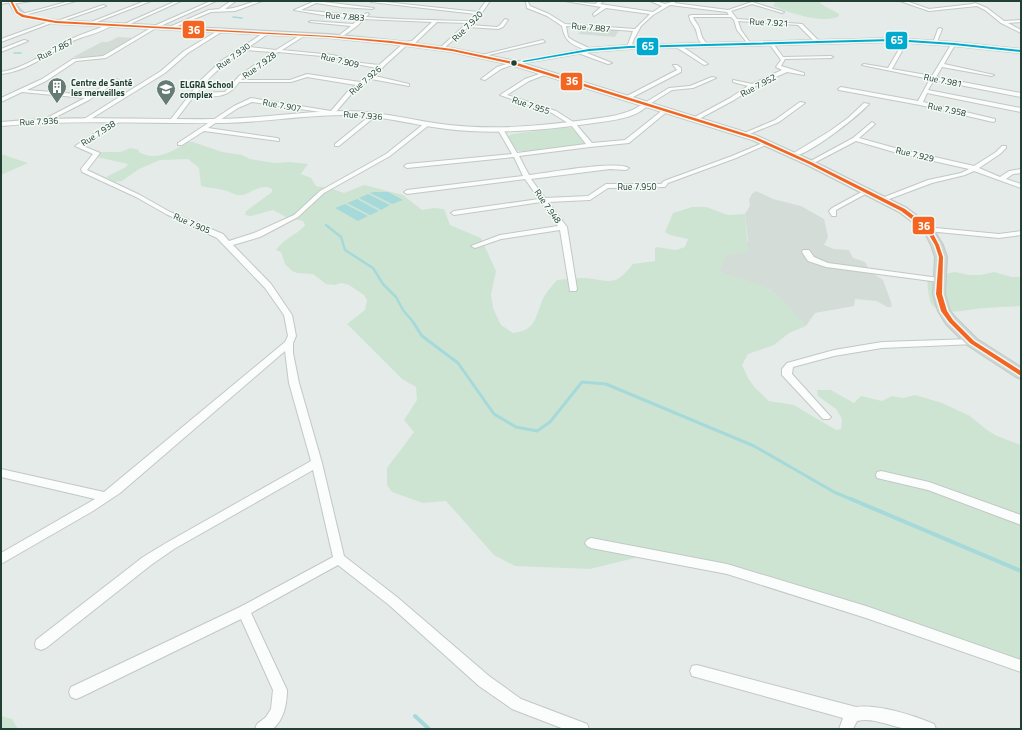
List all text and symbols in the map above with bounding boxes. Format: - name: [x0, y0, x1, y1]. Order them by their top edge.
- street label: Rue 7.883: [325, 8, 365, 24]
- street label: Rue 7.920: [449, 8, 485, 44]
- street label: Rue 7.921: [749, 14, 789, 30]
- street label: Rue 7.887: [571, 19, 611, 35]
- line badge: 36: [182, 20, 205, 39]
- text: 36: [188, 22, 200, 38]
- line badge: 65: [885, 31, 908, 50]
- text: 65: [891, 32, 903, 48]
- street label: Rue 7.867: [35, 34, 75, 64]
- line badge: 65: [636, 37, 659, 56]
- text: 65: [642, 38, 654, 54]
- street label: Rue 7.930: [213, 39, 253, 73]
- street label: Rue 7.928: [239, 48, 279, 82]
- street label: Rue 7.909: [320, 49, 360, 71]
- unlabelled marker: [509, 58, 519, 68]
- street label: Rue 7.926: [346, 62, 384, 98]
- street label: Rue 7.952: [738, 70, 778, 100]
- street label: Rue 7.981: [923, 70, 963, 90]
- line badge: 36: [560, 72, 583, 91]
- text: 36: [566, 73, 578, 89]
- building icon: Centre de Santé les merveilles: [46, 76, 68, 104]
- place label: Centre de Santé les merveilles: [71, 76, 133, 99]
- school or university icon: ELGRA School complex: [155, 78, 177, 106]
- place label: ELGRA School complex: [180, 78, 233, 101]
- street label: Rue 7.955: [510, 93, 552, 117]
- street label: Rue 7.907: [262, 95, 302, 115]
- street label: Rue 7.958: [927, 99, 967, 119]
- street label: Rue 7.936: [343, 107, 383, 123]
- street label: Rue 7.936: [19, 113, 59, 129]
- street label: Rue 7.938: [78, 117, 118, 149]
- street label: Rue 7.929: [895, 143, 935, 165]
- street label: Rue 7.950: [618, 180, 656, 193]
- street label: Rue 7.948: [532, 186, 564, 226]
- street label: Rue 7.905: [172, 209, 212, 237]
- line badge: 36: [912, 216, 935, 235]
- text: 36: [918, 218, 930, 234]

